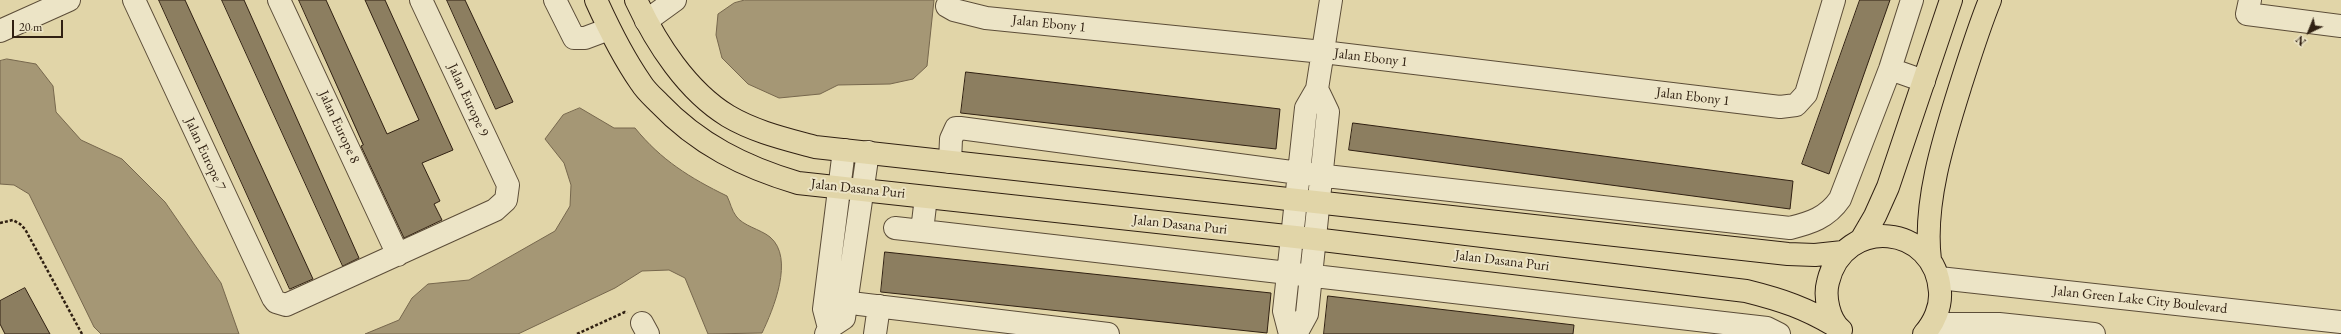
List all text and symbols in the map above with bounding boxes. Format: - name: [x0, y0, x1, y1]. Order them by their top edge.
- scale bar: [14, 12, 65, 38]
- street label: Jalan Ebony 1: [1011, 12, 1087, 36]
- north arrow: [2289, 12, 2329, 52]
- text: 20 m: [19, 19, 42, 35]
- text: N: [2293, 33, 2309, 49]
- street label: Jalan Ebony 1: [1333, 45, 1409, 71]
- street label: Jalan Europe 9: [444, 61, 492, 139]
- street label: Jalan Ebony 1: [1655, 84, 1731, 110]
- street label: Jalan Europe 8: [315, 88, 363, 166]
- street label: Jalan Europe 7: [181, 115, 229, 193]
- street label: Jalan Dasana Puri: [810, 176, 906, 202]
- street label: Jalan Dasana Puri: [1132, 212, 1228, 238]
- street label: Jalan Dasana Puri: [1454, 247, 1550, 275]
- street label: Jalan Green Lake City Boulevard: [2052, 282, 2228, 318]

